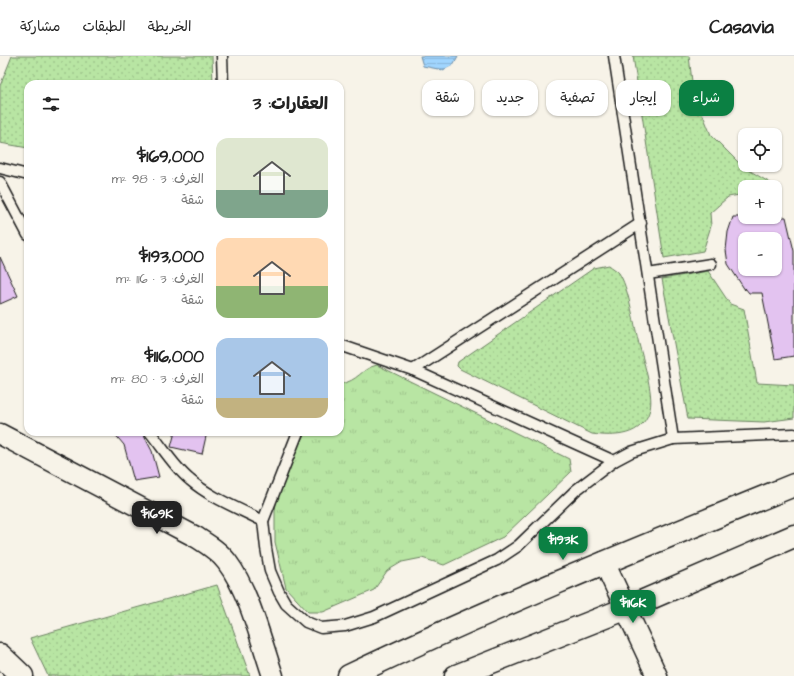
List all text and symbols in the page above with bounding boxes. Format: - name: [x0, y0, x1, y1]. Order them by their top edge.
- text: Casavia: [709, 14, 774, 41]
- text: مشاركة: [20, 17, 60, 37]
- text: الطبقات: [82, 17, 126, 37]
- text: الخريطة: [148, 17, 191, 37]
- chip: شقة: [422, 80, 474, 116]
- chip: جديد: [482, 80, 538, 116]
- chip: تصفية: [546, 80, 608, 116]
- chip: إيجار: [616, 80, 671, 116]
- chip: شراء: [679, 80, 734, 116]
- text: العقارات: 3: [253, 92, 328, 116]
- icon: filters: [40, 93, 62, 115]
- map controls: [738, 128, 782, 276]
- button: locate: [738, 128, 782, 172]
- text: $169,000: [137, 145, 204, 169]
- icon: home: [248, 154, 296, 202]
- text: الغرف: 3 · 98 m²: [112, 170, 204, 188]
- button: +: [738, 180, 782, 224]
- text: شقة: [181, 191, 204, 209]
- button: −: [738, 232, 782, 276]
- text: $193,000: [139, 245, 204, 269]
- icon: home: [248, 254, 296, 302]
- text: الغرف: 3 · 116 m²: [116, 270, 204, 288]
- text: شقة: [181, 291, 204, 309]
- text: $116,000: [144, 345, 204, 369]
- icon: home: [248, 354, 296, 402]
- text: الغرف: 3 · 80 m²: [111, 370, 204, 388]
- text: شقة: [181, 391, 204, 409]
- pin: $169K: [129, 501, 185, 535]
- text: $169K: [141, 505, 173, 523]
- pin: $193K: [535, 527, 591, 561]
- text: $193K: [548, 531, 578, 549]
- pin: $116K: [605, 590, 661, 624]
- text: $116K: [620, 594, 646, 612]

